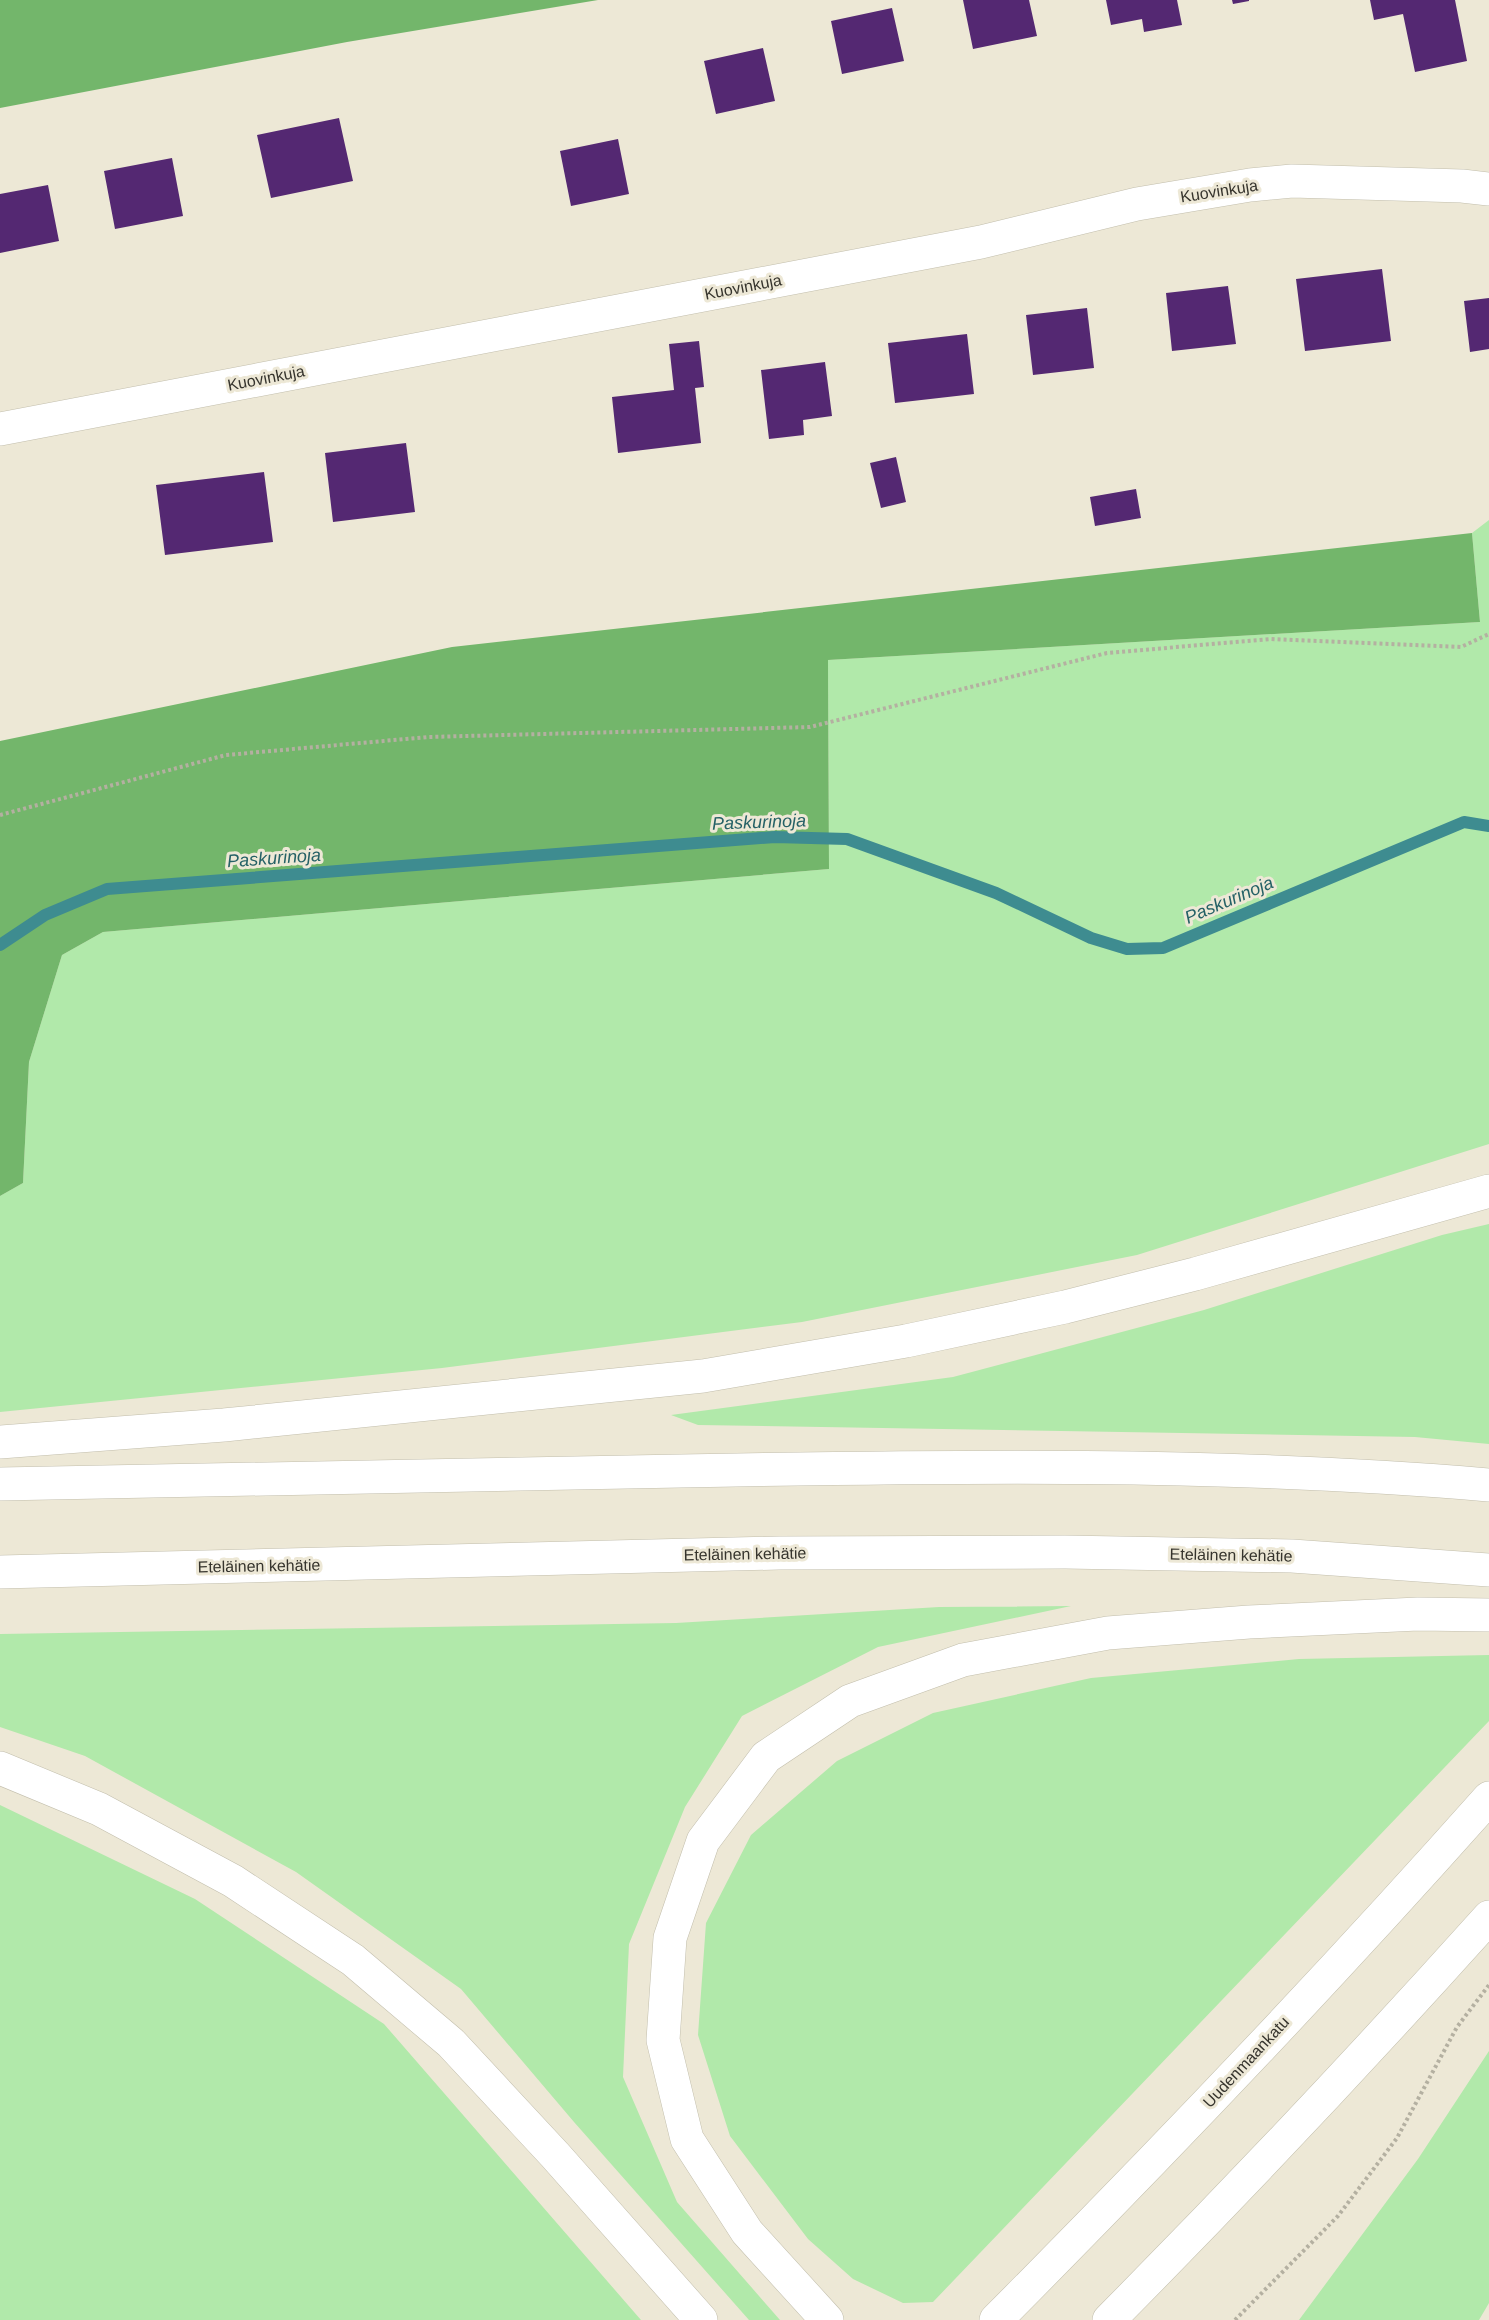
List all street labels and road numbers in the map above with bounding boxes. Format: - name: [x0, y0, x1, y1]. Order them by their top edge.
- street label: Kuovinkuja: [1179, 176, 1259, 206]
- street label: Kuovinkuja: [703, 271, 783, 303]
- street label: Kuovinkuja: [226, 362, 306, 394]
- street label: Eteläinen kehätie: [683, 1544, 807, 1564]
- street label: Eteläinen kehätie: [1169, 1545, 1293, 1565]
- street label: Eteläinen kehätie: [197, 1556, 321, 1576]
- street label: Uudenmaankatu: [1200, 2013, 1292, 2111]

